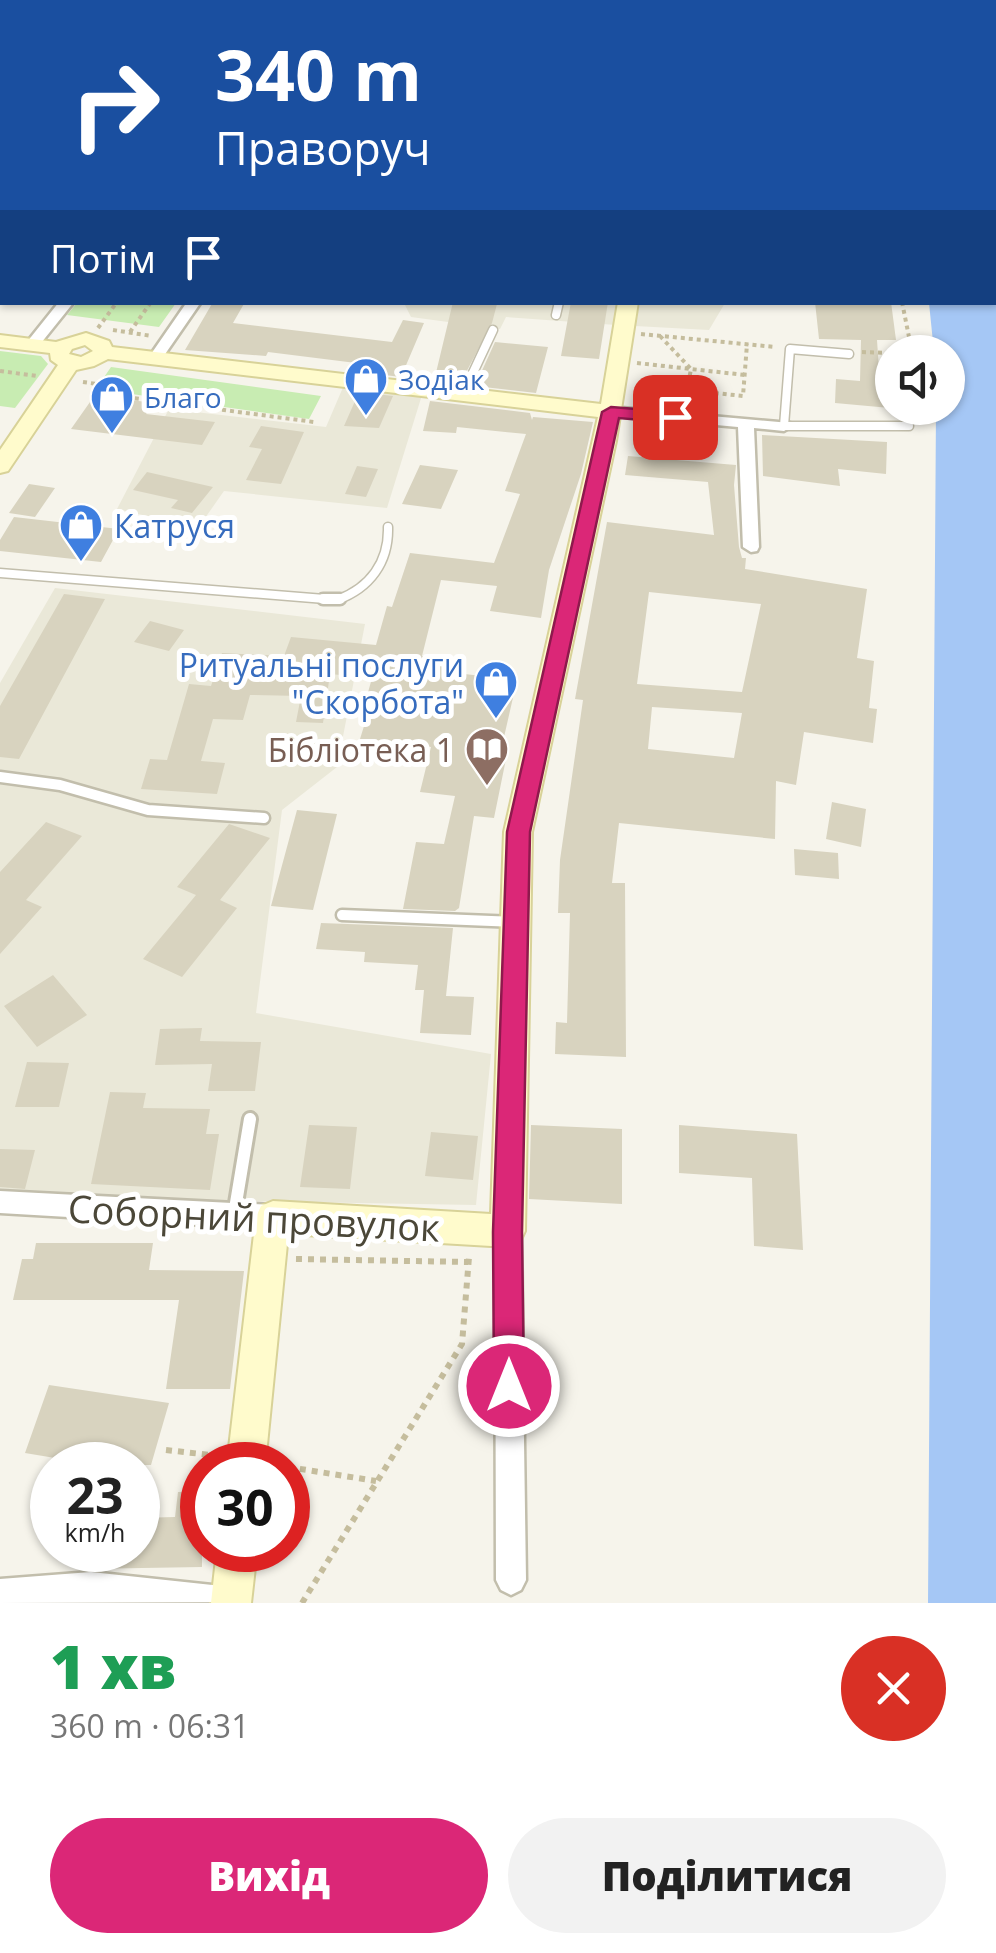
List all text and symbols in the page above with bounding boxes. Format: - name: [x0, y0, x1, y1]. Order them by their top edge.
- text: 340 m: [215, 26, 422, 122]
- icon: right: [50, 40, 180, 170]
- text: Праворуч: [215, 117, 431, 178]
- icon: arrive: [176, 230, 231, 285]
- text: Потім: [50, 232, 156, 284]
- map controls: [875, 335, 965, 425]
- button: sound: [875, 335, 965, 425]
- shop icon: Зодіак: [343, 356, 389, 417]
- place label: Зодіак: [398, 360, 485, 398]
- shop icon: Благо: [89, 374, 135, 435]
- pin: [633, 375, 718, 460]
- place label: Благо: [144, 378, 222, 416]
- icon: arrive: [648, 390, 703, 445]
- shop icon: Катруся: [58, 502, 104, 563]
- place label: Катруся: [114, 504, 235, 547]
- place label: Ритуальні послуги "Скорбота": [179, 643, 464, 723]
- shop icon: Ритуальні послуги "Скорбота": [473, 659, 519, 720]
- library icon: Бібліотека 1: [464, 726, 510, 787]
- place label: Бібліотека 1: [268, 728, 454, 771]
- street label: Соборний провулок: [67, 1181, 442, 1253]
- position arrow: [457, 1334, 561, 1438]
- speed limit sign: 30: [180, 1442, 310, 1572]
- text: 23: [66, 1461, 124, 1529]
- text: km/h: [65, 1515, 125, 1549]
- text: 1 хв: [50, 1625, 176, 1707]
- button: close: [841, 1636, 946, 1741]
- text: 360 m · 06:31: [50, 1704, 249, 1747]
- button: Вихід: [50, 1818, 488, 1933]
- button: Поділитися: [508, 1818, 946, 1933]

